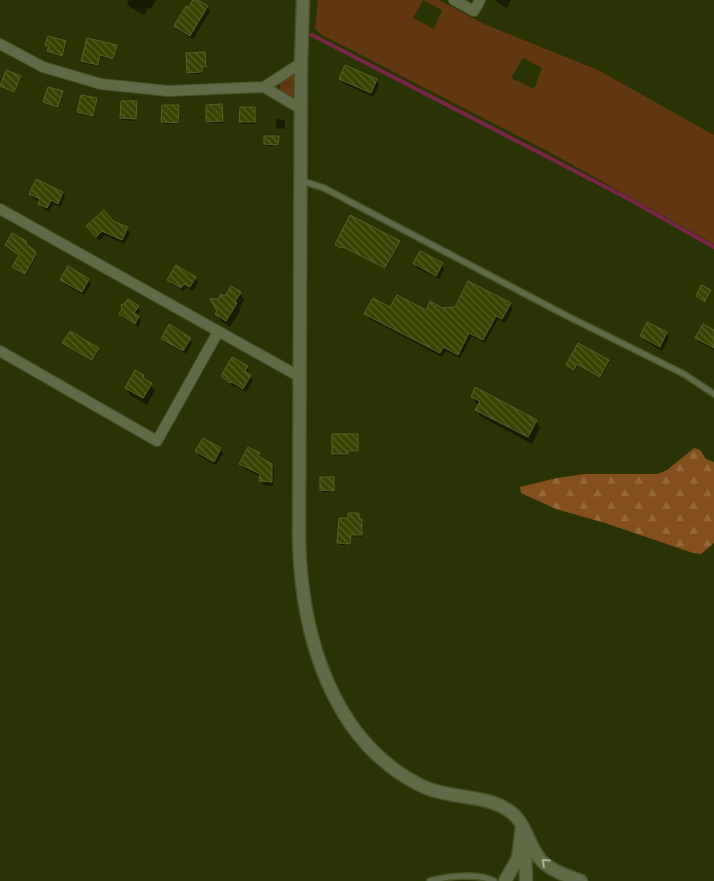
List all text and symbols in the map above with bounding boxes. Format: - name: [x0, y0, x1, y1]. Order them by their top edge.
- one-way arrow: [541, 859, 550, 868]

